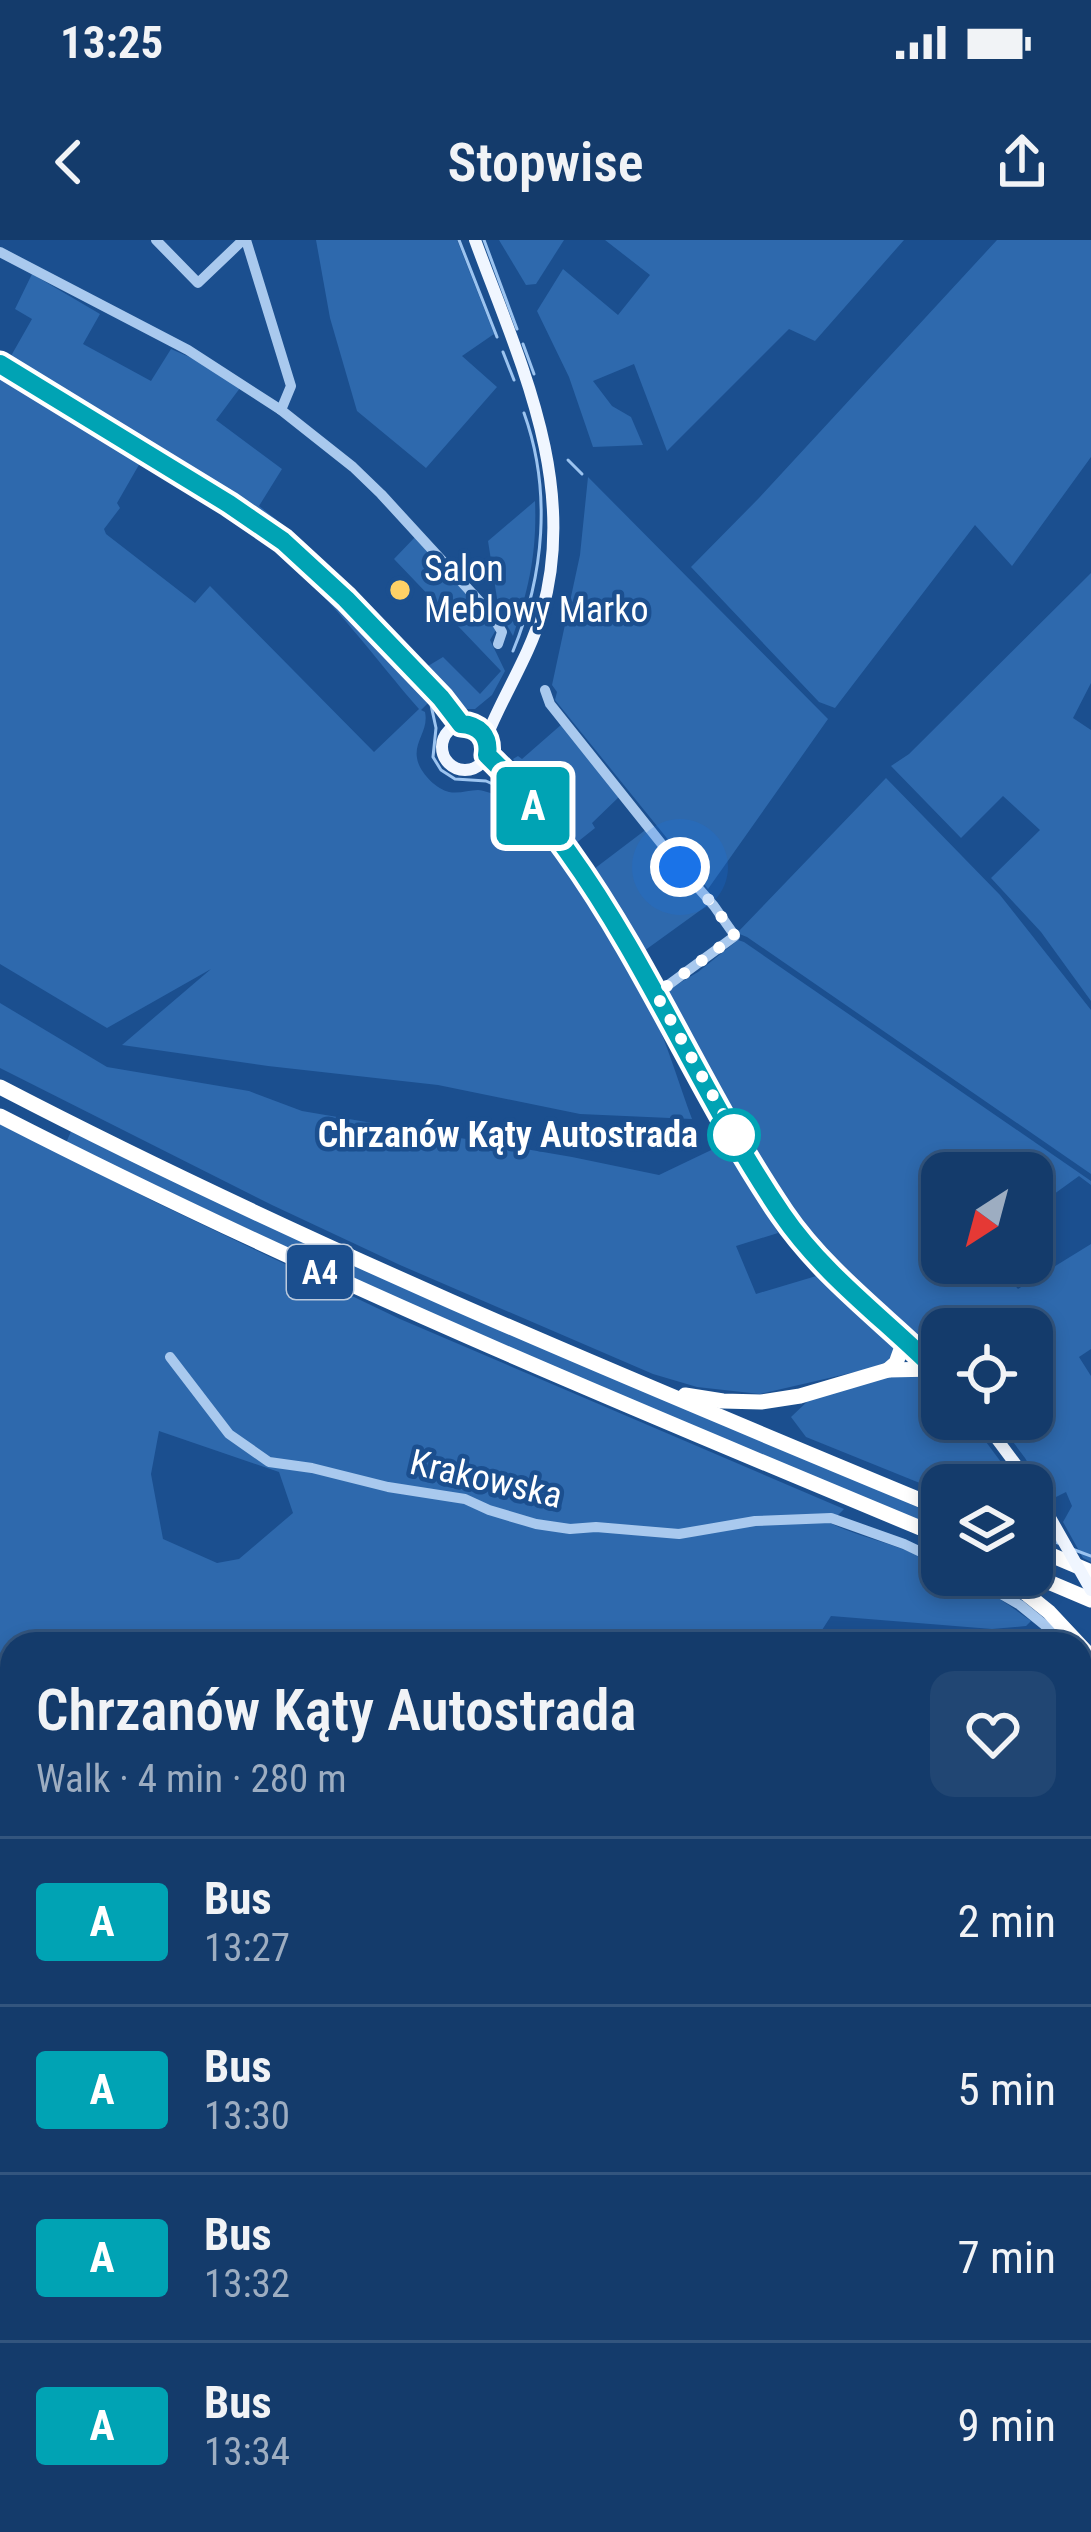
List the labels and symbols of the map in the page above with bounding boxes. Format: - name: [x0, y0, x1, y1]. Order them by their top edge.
- place label: Salon Meblowy Marko: [424, 548, 649, 631]
- marker: Salon Meblowy Marko: [387, 577, 413, 603]
- line badge: A: [494, 767, 572, 845]
- your location: [650, 837, 710, 897]
- marker: Chrzanów Kąty Autostrada: [709, 1110, 759, 1160]
- place label: Chrzanów Kąty Autostrada: [318, 1114, 698, 1156]
- north arrow: [921, 1152, 1053, 1284]
- road number: A4: [287, 1245, 353, 1299]
- street label: Krakowska: [406, 1441, 566, 1517]

